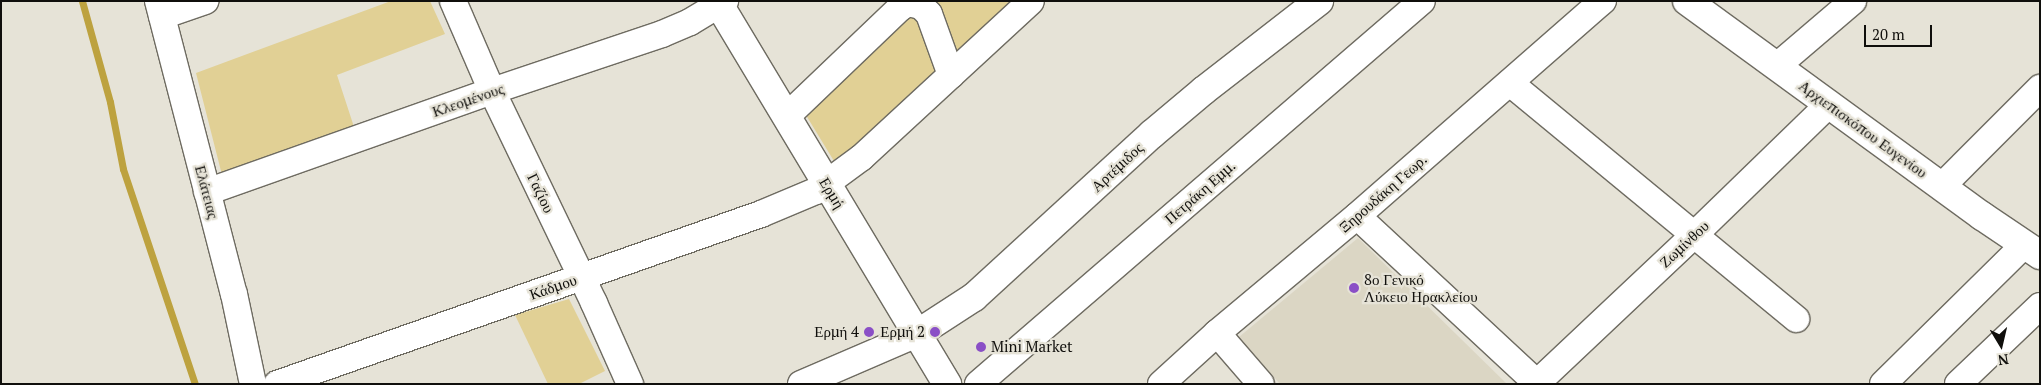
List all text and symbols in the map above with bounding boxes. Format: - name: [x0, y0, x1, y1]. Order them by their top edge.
- scale bar: [1866, 15, 1934, 47]
- text: 20 m: [1872, 24, 1905, 44]
- street label: Αρχιεπισκόπου Ευγενίου: [1795, 76, 1931, 182]
- street label: Κλεομένους: [430, 79, 506, 121]
- street label: Αρτέμιδος: [1088, 139, 1146, 195]
- street label: Ξηρουδάκη Γεωρ.: [1335, 150, 1431, 236]
- street label: Πετράκη Εμμ.: [1161, 156, 1239, 228]
- street label: Ελάτειας: [191, 163, 223, 221]
- street label: Γαζίου: [524, 170, 558, 216]
- street label: Ερμή: [816, 174, 848, 212]
- street label: Ζωμίνθου: [1656, 217, 1712, 271]
- place label: 8ο Γενικό Λύκειο Ηρακλείου: [1364, 270, 1478, 305]
- street label: Κάδμου: [527, 271, 579, 303]
- marker: 8ο Γενικό Λύκειο Ηρακλείου: [1348, 282, 1360, 294]
- north arrow: [1976, 320, 2026, 370]
- place label: Ερμή 4: [814, 323, 859, 341]
- place label: Ερμή 2: [880, 323, 925, 341]
- marker: Ερμή 4: [863, 326, 875, 338]
- marker: Ερμή 2: [929, 326, 941, 338]
- place label: Mini Market: [991, 338, 1073, 356]
- marker: Mini Market: [975, 341, 987, 353]
- text: N: [1997, 350, 2010, 371]

